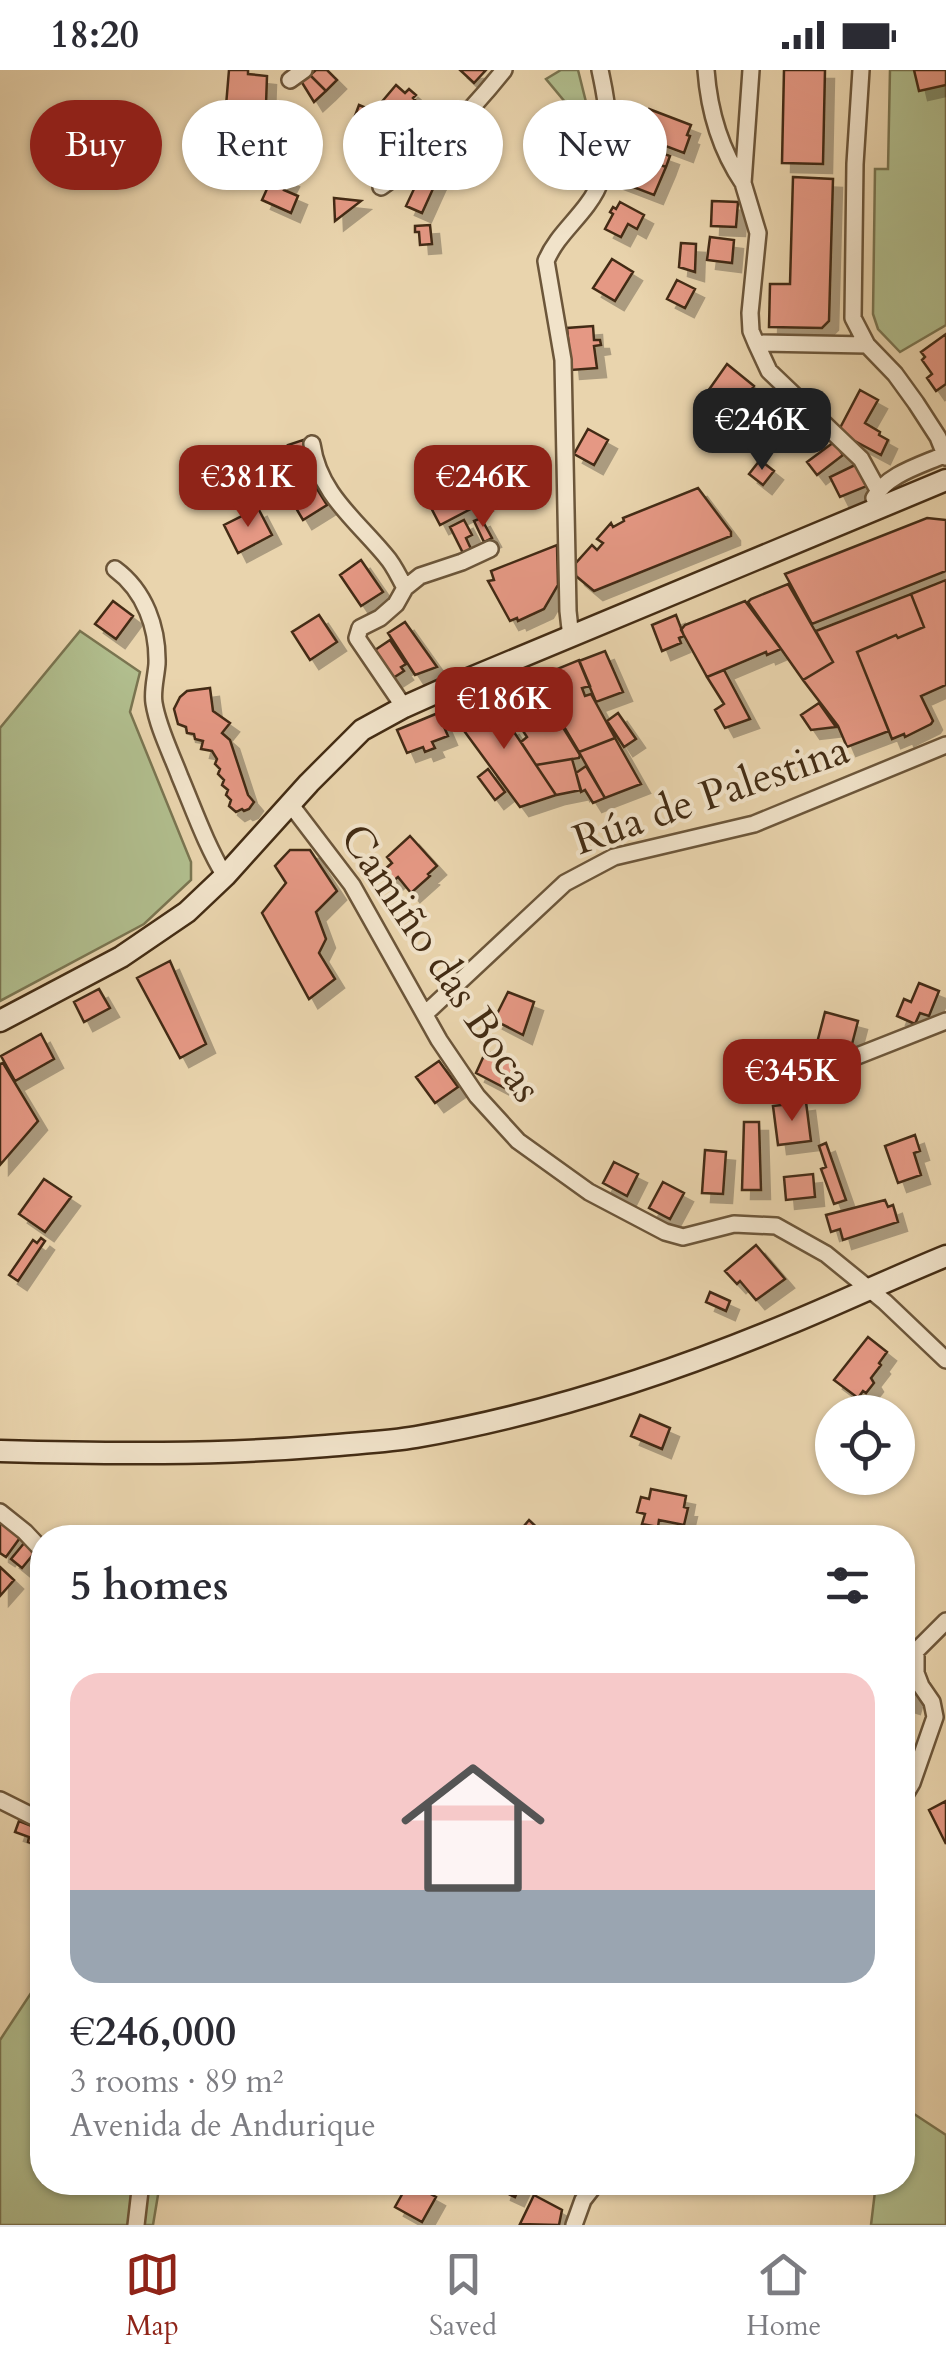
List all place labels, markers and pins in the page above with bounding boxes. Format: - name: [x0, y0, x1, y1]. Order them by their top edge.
- pin: €246K: [692, 388, 832, 473]
- pin: €381K: [178, 445, 318, 530]
- pin: €246K: [413, 445, 553, 530]
- pin: €186K: [434, 667, 574, 752]
- pin: €345K: [722, 1039, 862, 1124]

